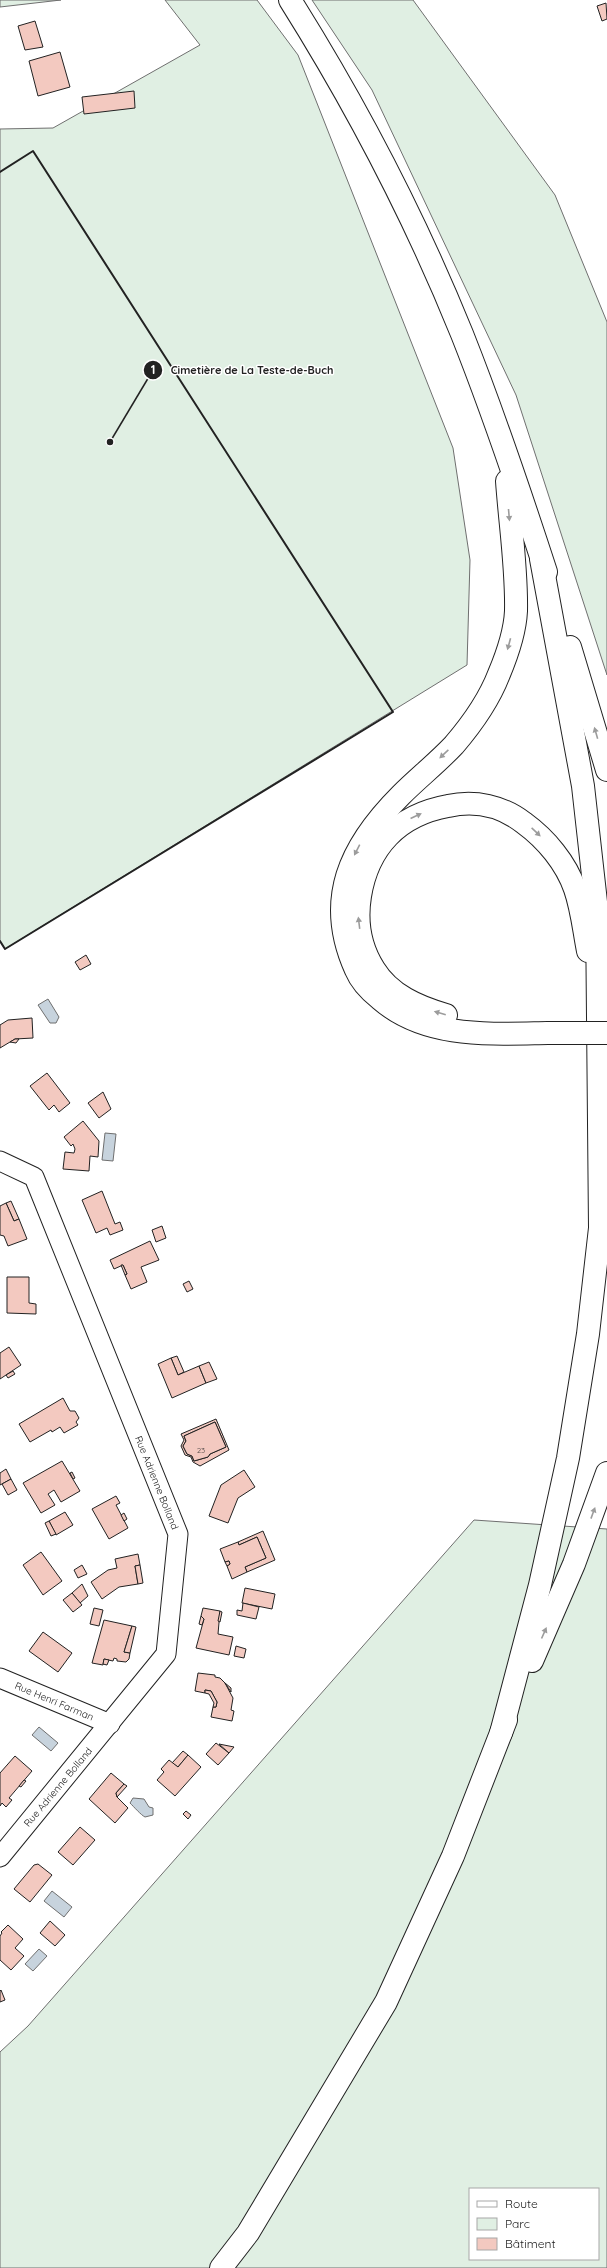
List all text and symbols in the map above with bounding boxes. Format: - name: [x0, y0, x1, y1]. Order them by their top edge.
- callout: Cimetière de La Teste-de-Buch: [143, 358, 341, 381]
- text: 1: [151, 362, 155, 377]
- text: Cimetière de La Teste-de-Buch: [171, 363, 333, 377]
- one-way arrow: [506, 509, 513, 521]
- one-way arrow: [506, 638, 512, 650]
- one-way arrow: [593, 726, 599, 738]
- one-way arrow: [439, 749, 449, 759]
- one-way arrow: [410, 813, 421, 819]
- one-way arrow: [531, 827, 541, 837]
- one-way arrow: [354, 845, 360, 856]
- one-way arrow: [356, 917, 362, 930]
- one-way arrow: [434, 1010, 446, 1016]
- street label: Rue Adrienne Bolland: [133, 1434, 182, 1531]
- house number: 23: [197, 1445, 205, 1455]
- one-way arrow: [590, 1506, 596, 1518]
- one-way arrow: [541, 1628, 547, 1639]
- street label: Rue Henri Farman: [13, 1678, 96, 1723]
- street label: Rue Adrienne Bolland: [21, 1745, 95, 1829]
- legend: [469, 2188, 599, 2260]
- text: Route: [505, 2196, 538, 2211]
- text: Parc: [505, 2216, 530, 2231]
- text: Bâtiment: [505, 2236, 555, 2251]

